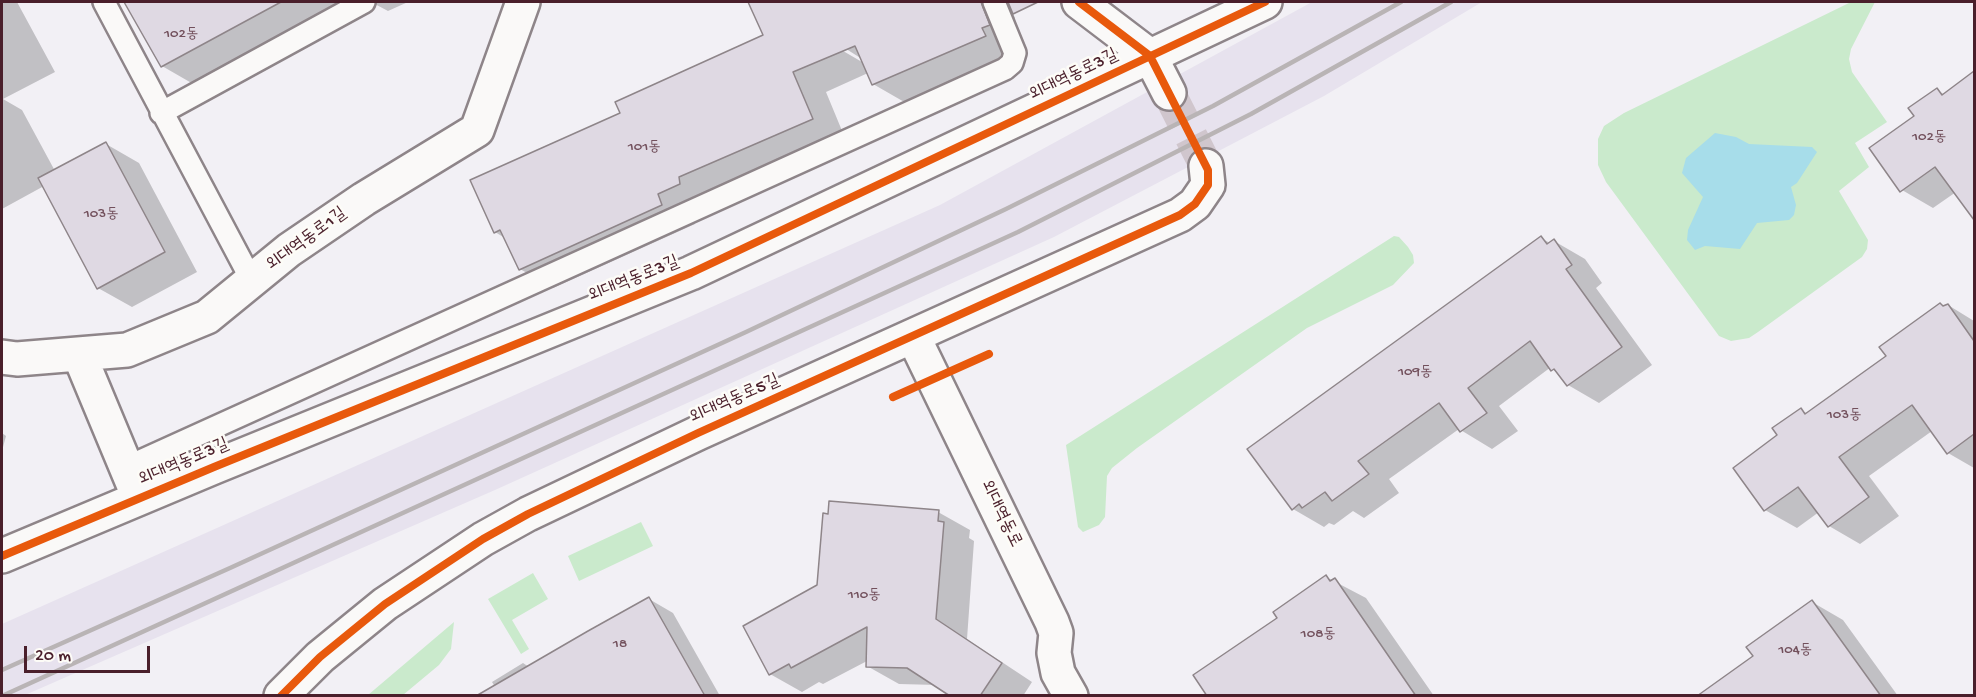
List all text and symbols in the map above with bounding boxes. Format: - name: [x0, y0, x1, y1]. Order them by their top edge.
- house number: 102동: [164, 26, 198, 44]
- street label: 외대역동로3길: [1026, 45, 1122, 107]
- house number: 102동: [1912, 129, 1946, 147]
- house number: 101동: [628, 139, 660, 157]
- street label: 외대역동로1길: [263, 204, 351, 276]
- house number: 103동: [84, 206, 118, 224]
- street label: 외대역동로3길: [585, 252, 683, 308]
- house number: 109동: [1398, 364, 1432, 382]
- street label: 외대역동로5길: [687, 371, 783, 429]
- house number: 103동: [1827, 407, 1861, 425]
- street label: 외대역동로3길: [135, 434, 233, 492]
- street label: 외대역동로: [974, 477, 1026, 551]
- house number: 110동: [848, 587, 880, 605]
- house number: 108동: [1301, 626, 1335, 644]
- scale bar: [27, 634, 153, 672]
- house number: 18: [613, 636, 627, 654]
- house number: 104동: [1778, 642, 1812, 660]
- text: 20 m: [35, 646, 71, 667]

